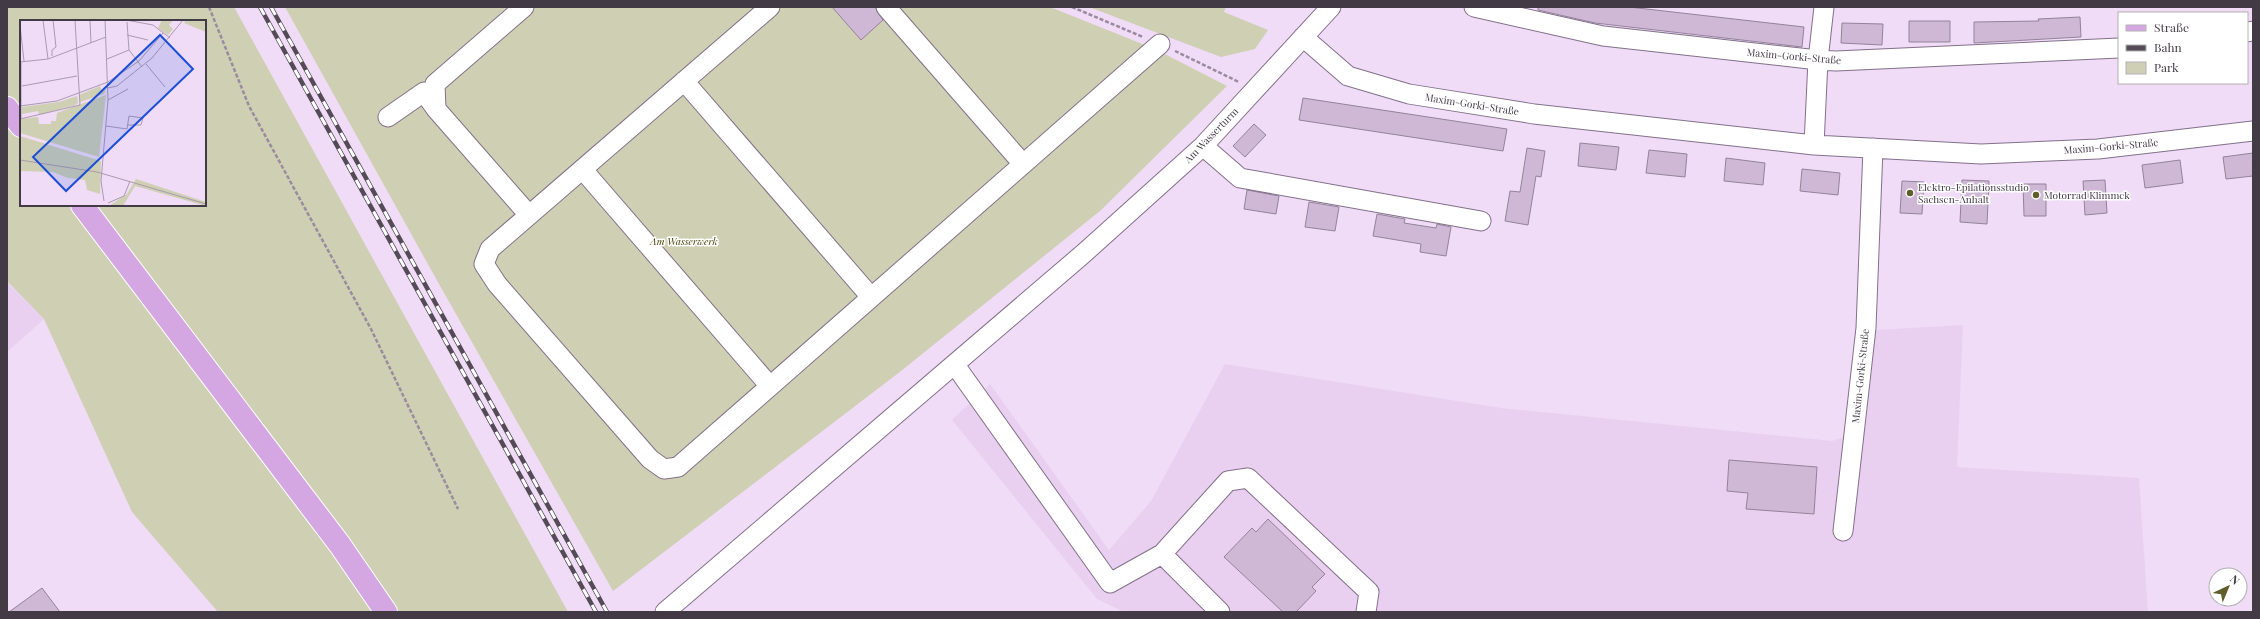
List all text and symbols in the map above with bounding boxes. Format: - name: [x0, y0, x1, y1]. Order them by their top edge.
- legend: [2118, 12, 2248, 84]
- text: Straße: [2154, 19, 2189, 35]
- inset map: [20, 20, 206, 206]
- text: Bahn: [2154, 39, 2182, 55]
- street label: Maxim-Gorki-Straße: [1746, 45, 1842, 67]
- text: Park: [2154, 59, 2179, 75]
- street label: Maxim-Gorki-Straße: [1424, 90, 1520, 118]
- street label: Am Wasserturm: [1180, 104, 1241, 166]
- street label: Maxim-Gorki-Straße: [2063, 135, 2159, 157]
- place label: Elektro-Epilationsstudio Sachsen-Anhalt: [1918, 180, 2029, 206]
- marker: Elektro-Epilationsstudio Sachsen-Anhalt: [1905, 188, 1915, 198]
- place label: Motorrad Klimmek: [2044, 188, 2130, 202]
- marker: Motorrad Klimmek: [2031, 190, 2041, 200]
- park label: Am Wasserwerk: [649, 234, 718, 248]
- street label: Maxim-Gorki-Straße: [1848, 328, 1872, 424]
- north arrow: [2208, 567, 2248, 607]
- text: N: [2227, 571, 2243, 588]

